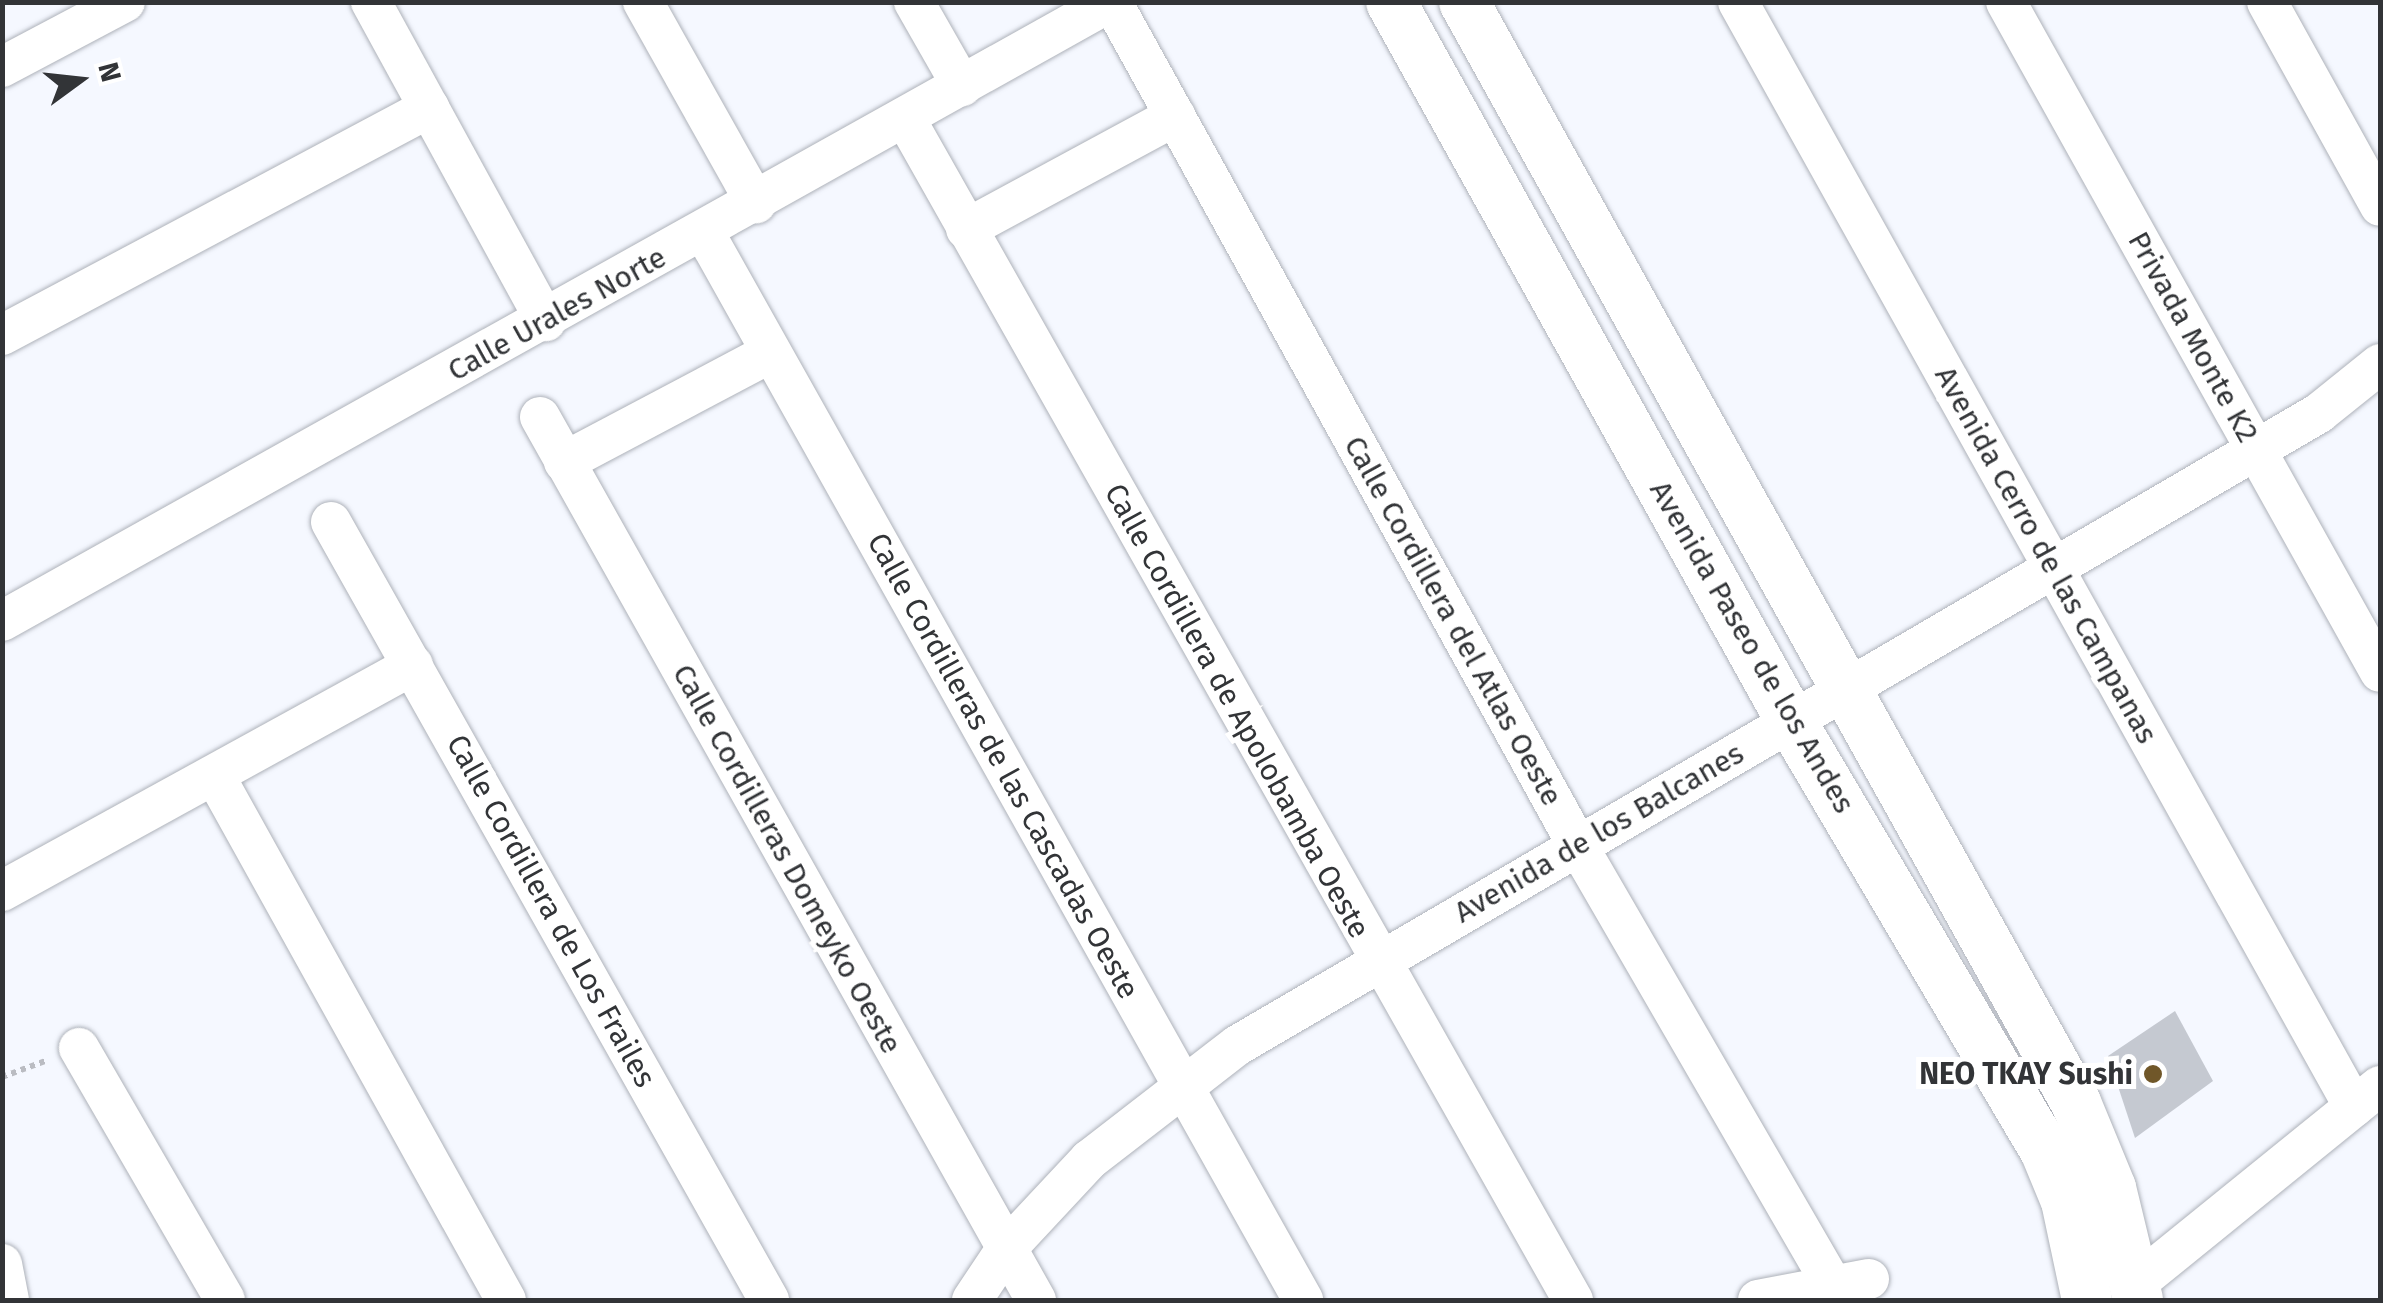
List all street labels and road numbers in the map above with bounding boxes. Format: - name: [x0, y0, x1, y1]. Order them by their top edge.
- street label: Privada Monte K2: [2120, 225, 2266, 449]
- street label: Calle Urales Norte: [442, 239, 672, 389]
- street label: Avenida Cerro de las Campanas: [1927, 360, 2165, 750]
- street label: Calle Cordillera del Atlas Oeste: [1336, 430, 1570, 812]
- street label: Avenida Paseo de los Andes: [1642, 475, 1862, 819]
- street label: Calle Cordillera de Apolobamba Oeste: [1097, 478, 1377, 944]
- street label: Calle Cordilleras de las Cascadas Oeste: [860, 527, 1146, 1005]
- street label: Calle Cordilleras Domeyko Oeste: [665, 658, 909, 1060]
- street label: Calle Cordillera de Los Frailes: [439, 728, 663, 1094]
- street label: Avenida de los Balcanes: [1448, 735, 1750, 931]

